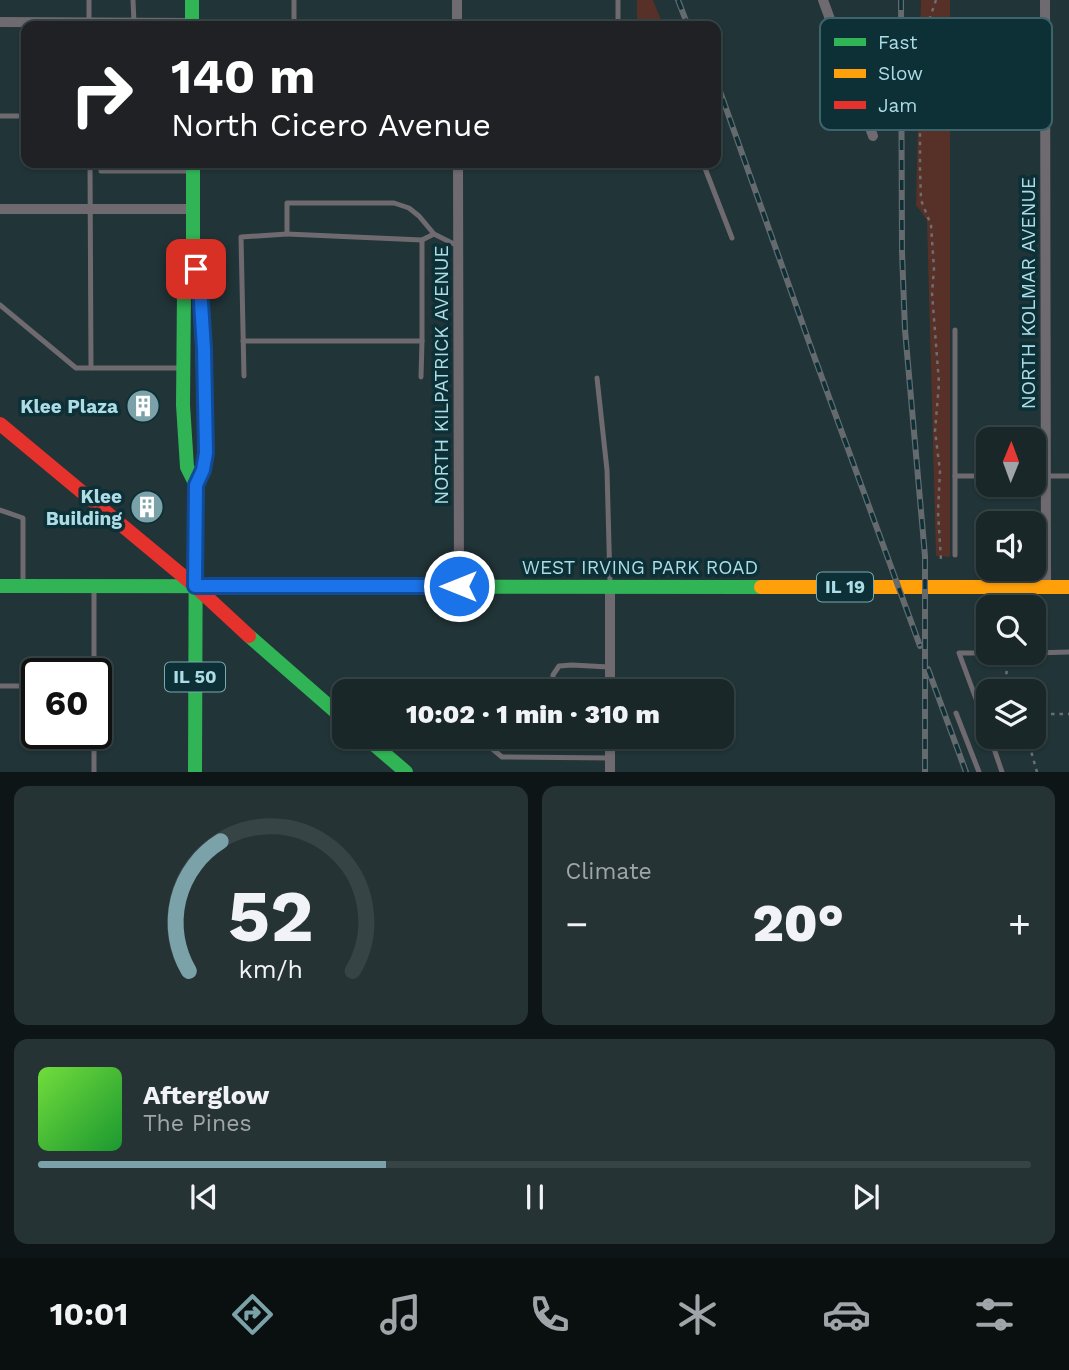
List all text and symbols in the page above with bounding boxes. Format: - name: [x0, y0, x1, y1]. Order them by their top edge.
- legend: [820, 18, 1052, 130]
- text: Fast: [878, 31, 917, 54]
- text: 140 m: [171, 47, 315, 105]
- icon: right: [56, 49, 147, 140]
- text: Slow: [878, 62, 923, 85]
- text: Jam: [878, 94, 917, 117]
- text: North Cicero Avenue: [171, 106, 491, 144]
- street label: NORTH KOLMAR AVENUE: [1017, 177, 1040, 409]
- pin: [166, 239, 226, 299]
- street label: NORTH KILPATRICK AVENUE: [430, 245, 453, 505]
- icon: arrive: [177, 250, 215, 288]
- building icon: Klee Plaza: [124, 387, 162, 425]
- place label: Klee Plaza: [20, 395, 118, 418]
- north arrow: [976, 427, 1046, 497]
- map controls: [976, 427, 1046, 749]
- place label: Klee Building: [46, 485, 122, 530]
- building icon: Klee Building: [128, 488, 166, 526]
- button: sound: [976, 511, 1046, 581]
- position arrow: [422, 549, 496, 623]
- street label: WEST IRVING PARK ROAD: [522, 556, 758, 579]
- road number: IL 19: [817, 572, 873, 602]
- button: search: [976, 595, 1046, 665]
- speed limit sign: 60: [21, 658, 112, 749]
- road number: IL 50: [165, 662, 225, 692]
- button: layers: [976, 679, 1046, 749]
- text: 10:02 · 1 min · 310 m: [406, 699, 660, 729]
- text: Climate: [566, 858, 652, 885]
- text: 52: [228, 874, 314, 960]
- text: 20°: [752, 893, 844, 954]
- text: −: [566, 902, 588, 946]
- text: +: [1008, 902, 1031, 946]
- text: km/h: [239, 955, 303, 984]
- text: Afterglow: [143, 1080, 269, 1110]
- text: The Pines: [143, 1110, 252, 1137]
- icon: previous: [185, 1178, 223, 1216]
- icon: pause: [516, 1178, 554, 1216]
- icon: next: [847, 1178, 885, 1216]
- icon: directions: [228, 1290, 277, 1339]
- icon: music: [376, 1290, 425, 1339]
- icon: phone: [525, 1290, 574, 1339]
- icon: climate: [673, 1290, 722, 1339]
- icon: car: [822, 1290, 871, 1339]
- icon: filters: [970, 1290, 1019, 1339]
- text: 10:01: [50, 1295, 128, 1333]

